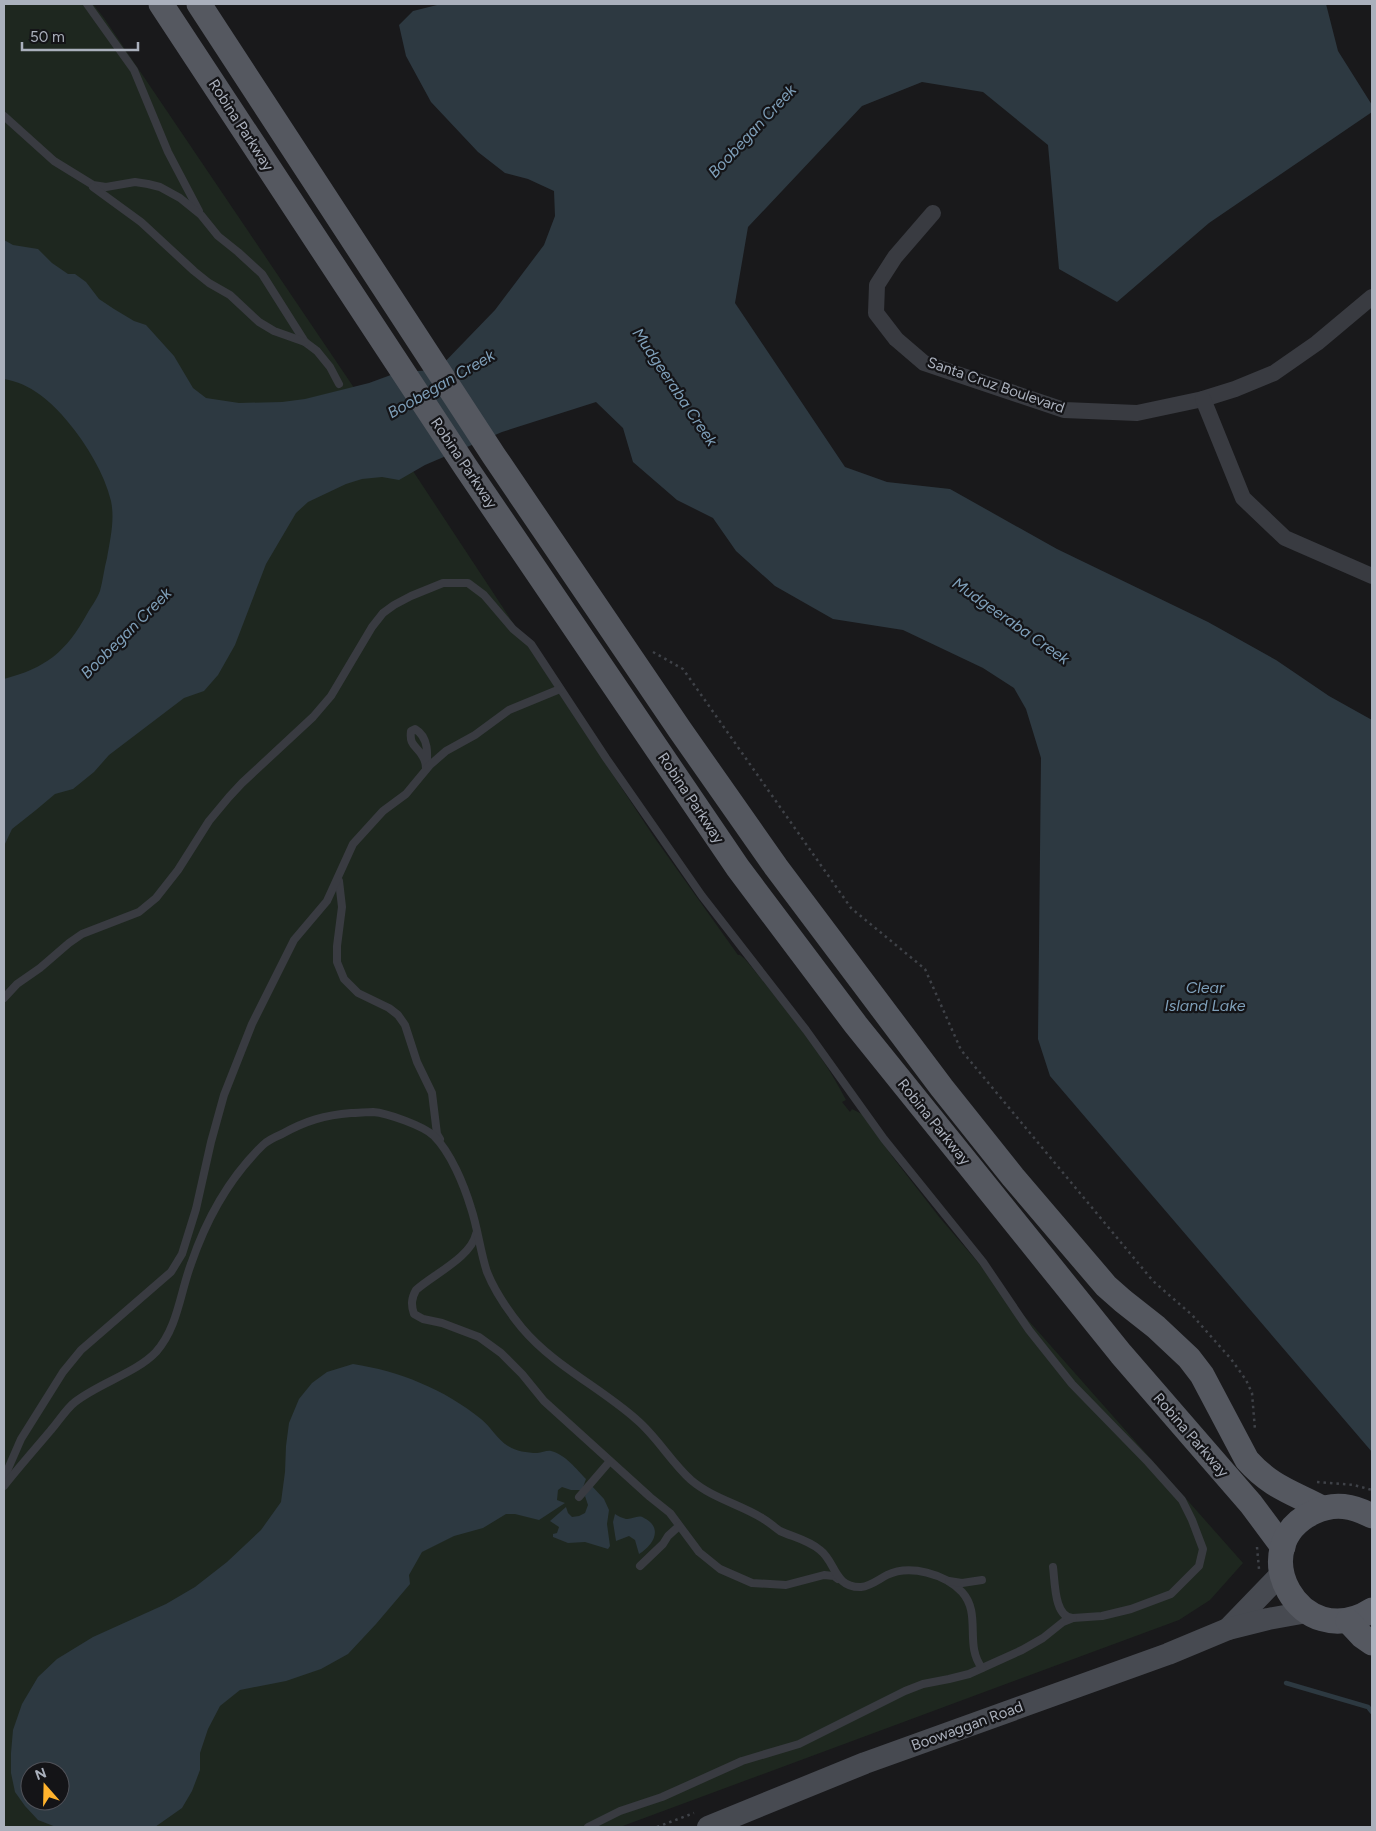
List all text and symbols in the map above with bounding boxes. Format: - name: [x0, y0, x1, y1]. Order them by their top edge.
- scale bar: [22, 20, 139, 52]
- text: 50 m: [30, 28, 65, 46]
- street label: Robina Parkway: [205, 76, 277, 174]
- water label: Boobegan Creek: [704, 80, 801, 182]
- water label: Mudgeeraba Creek: [628, 324, 722, 451]
- water label: Boobegan Creek: [384, 345, 499, 422]
- street label: Santa Cruz Boulevard: [925, 353, 1067, 417]
- street label: Robina Parkway: [427, 414, 501, 512]
- water label: Mudgeeraba Creek: [949, 573, 1074, 669]
- water label: Boobegan Creek: [77, 583, 176, 682]
- street label: Robina Parkway: [654, 749, 728, 847]
- water label: Clear Island Lake: [1164, 978, 1246, 1015]
- street label: Robina Parkway: [894, 1075, 974, 1169]
- street label: Robina Parkway: [1150, 1389, 1233, 1481]
- street label: Boowaggan Road: [909, 1697, 1025, 1755]
- north arrow: [20, 1761, 70, 1811]
- text: N: [33, 1764, 49, 1784]

